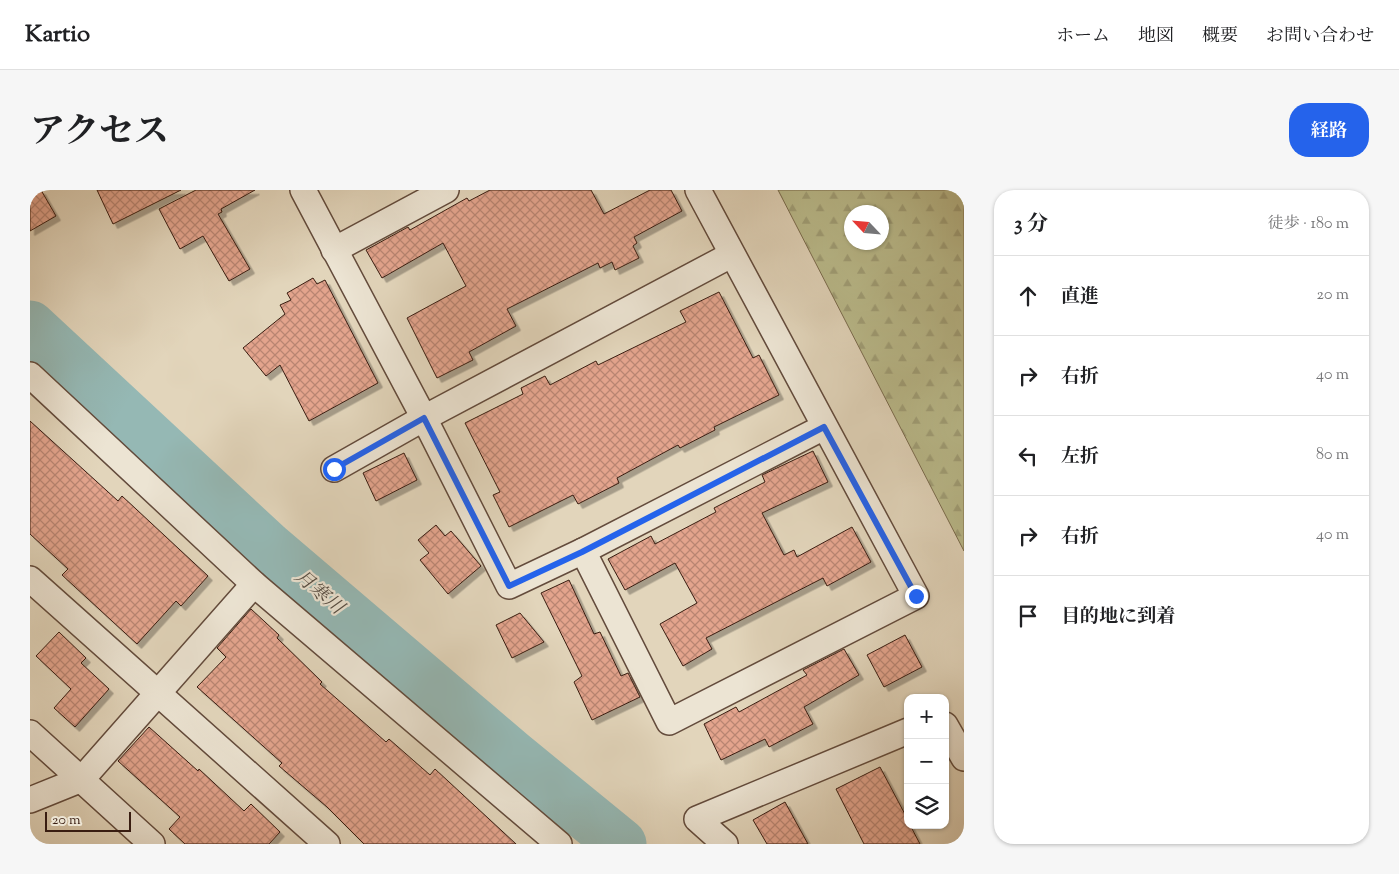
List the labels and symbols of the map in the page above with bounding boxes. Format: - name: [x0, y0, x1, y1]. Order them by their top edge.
- north arrow: [844, 205, 889, 250]
- route start: [323, 458, 346, 481]
- water label: 月寒川: [288, 564, 350, 623]
- route end: [905, 585, 928, 608]
- scale bar: [45, 809, 131, 832]

